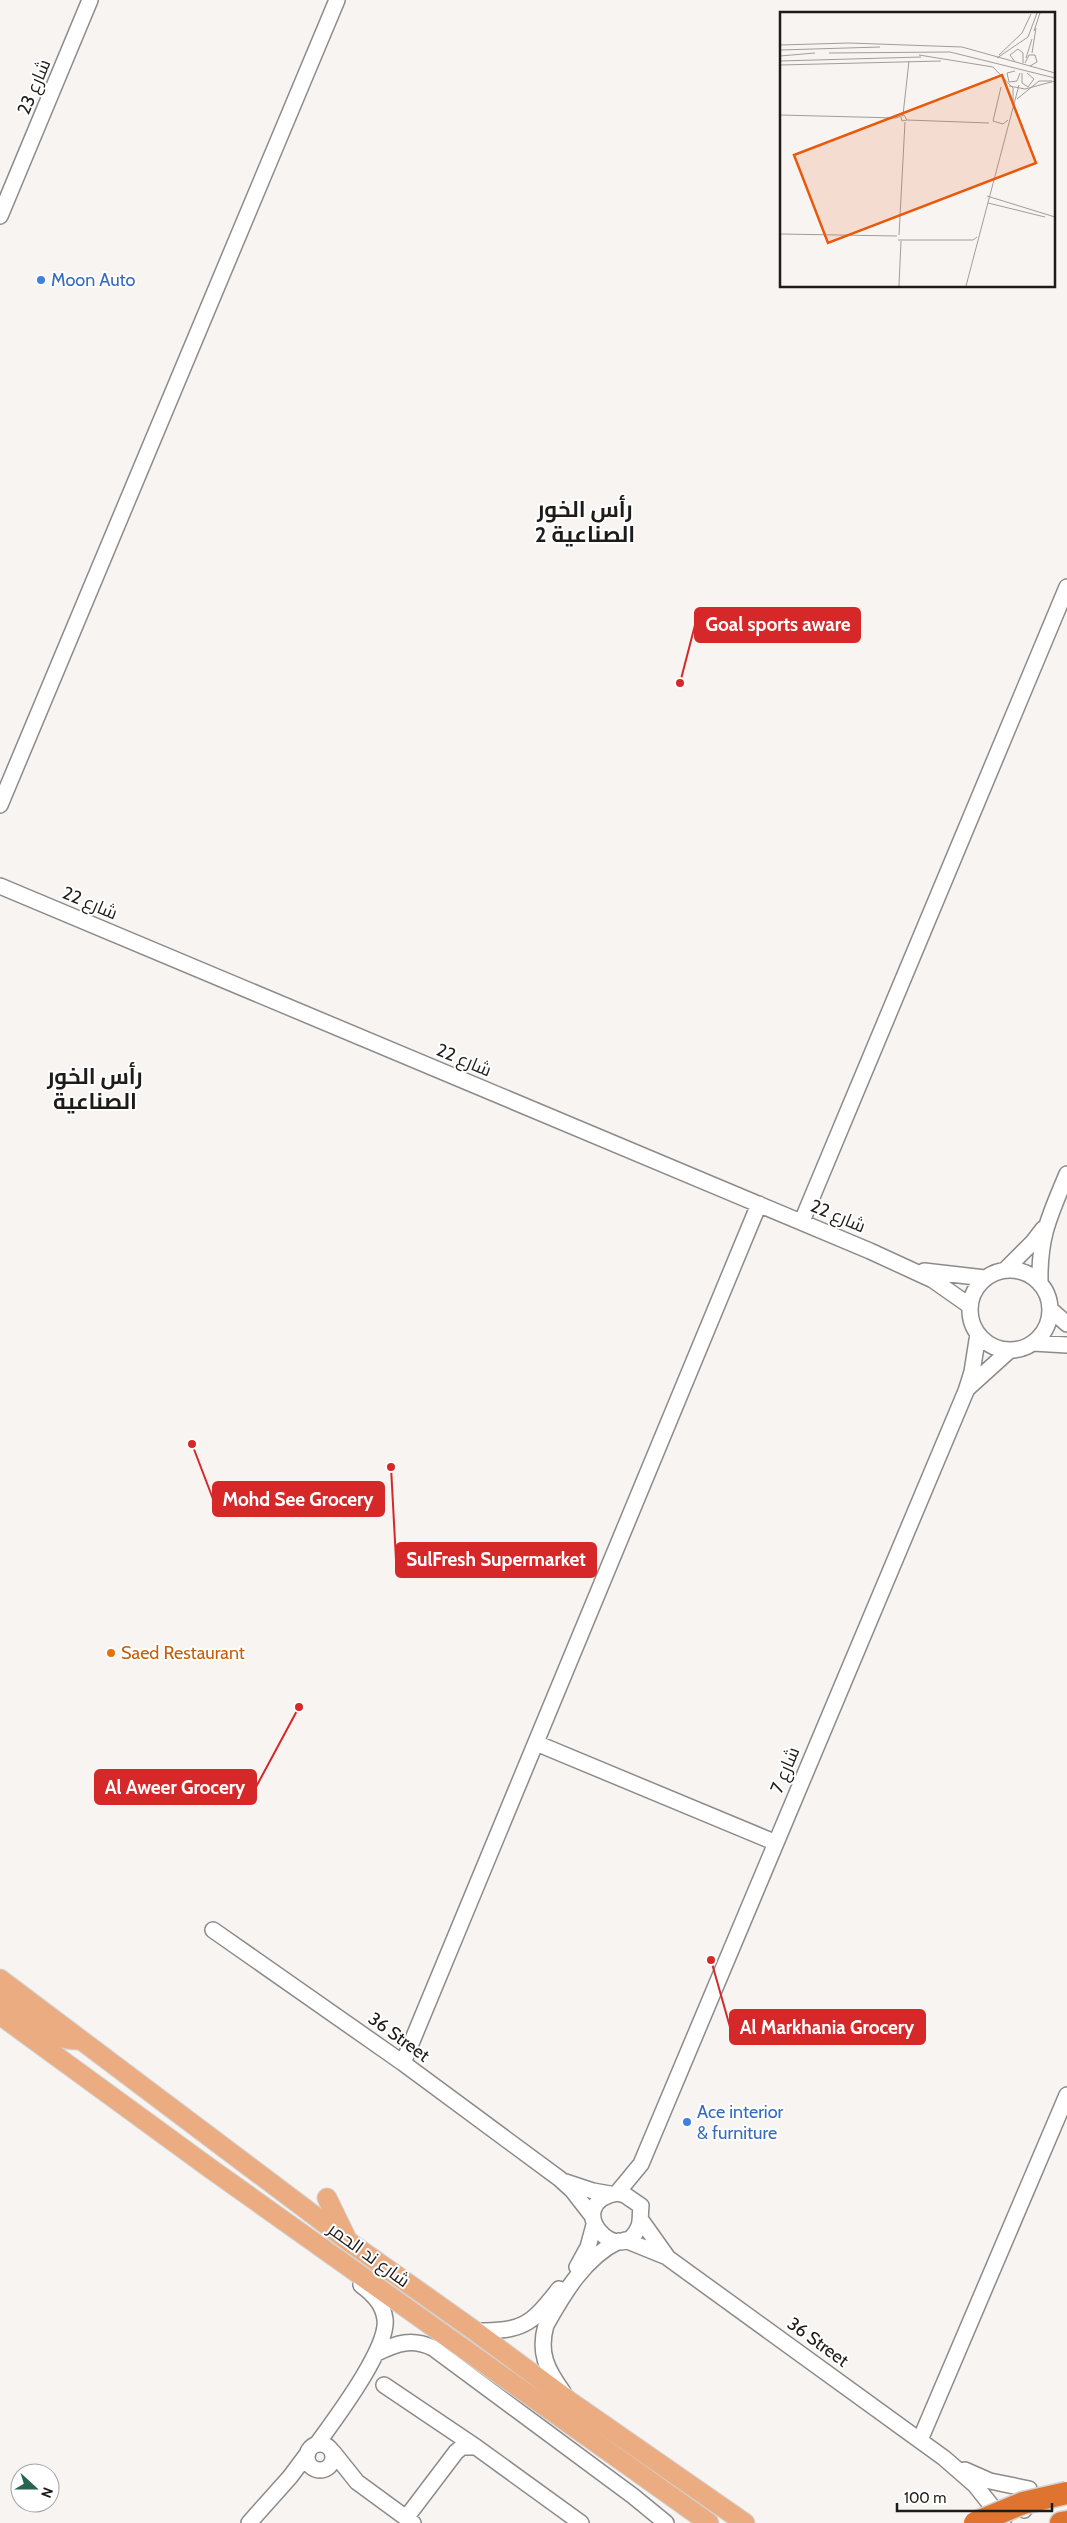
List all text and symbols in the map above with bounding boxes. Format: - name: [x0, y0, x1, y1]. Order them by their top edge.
- inset map: [780, 12, 1054, 288]
- street label: شارع 23: [13, 56, 56, 118]
- place label: Moon Auto: [51, 269, 136, 291]
- marker: Moon Auto: [35, 274, 47, 286]
- district label: رأس الخور الصناعية 2: [535, 495, 635, 548]
- callout: Goal sports aware: [695, 608, 860, 642]
- text: Goal sports aware: [705, 613, 851, 636]
- street label: شارع 22: [59, 882, 121, 925]
- street label: شارع 22: [433, 1039, 495, 1082]
- district label: رأس الخور الصناعية: [46, 1062, 143, 1115]
- street label: شارع 22: [807, 1195, 869, 1238]
- callout: Mohd See Grocery: [213, 1482, 384, 1516]
- text: Mohd See Grocery: [222, 1488, 374, 1511]
- callout: SulFresh Supermarket: [396, 1543, 596, 1577]
- text: SulFresh Supermarket: [406, 1548, 586, 1571]
- place label: Saed Restaurant: [121, 1642, 245, 1664]
- marker: Saed Restaurant: [105, 1647, 117, 1659]
- street label: شارع 7: [765, 1744, 805, 1797]
- callout: Al Aweer Grocery: [95, 1770, 256, 1804]
- text: Al Aweer Grocery: [105, 1776, 246, 1799]
- street label: 36 Street: [364, 2007, 434, 2067]
- callout: Al Markhania Grocery: [730, 2010, 925, 2044]
- text: Al Markhania Grocery: [740, 2016, 915, 2039]
- place label: Ace interior & furniture: [697, 2101, 784, 2144]
- marker: Ace interior & furniture: [681, 2116, 693, 2128]
- street label: شارع ند الحمر: [322, 2217, 414, 2293]
- street label: 36 Street: [783, 2312, 853, 2372]
- north arrow: [10, 2463, 60, 2513]
- scale bar: [897, 2480, 1052, 2512]
- text: N: [37, 2485, 57, 2501]
- text: 100 m: [904, 2489, 946, 2507]

